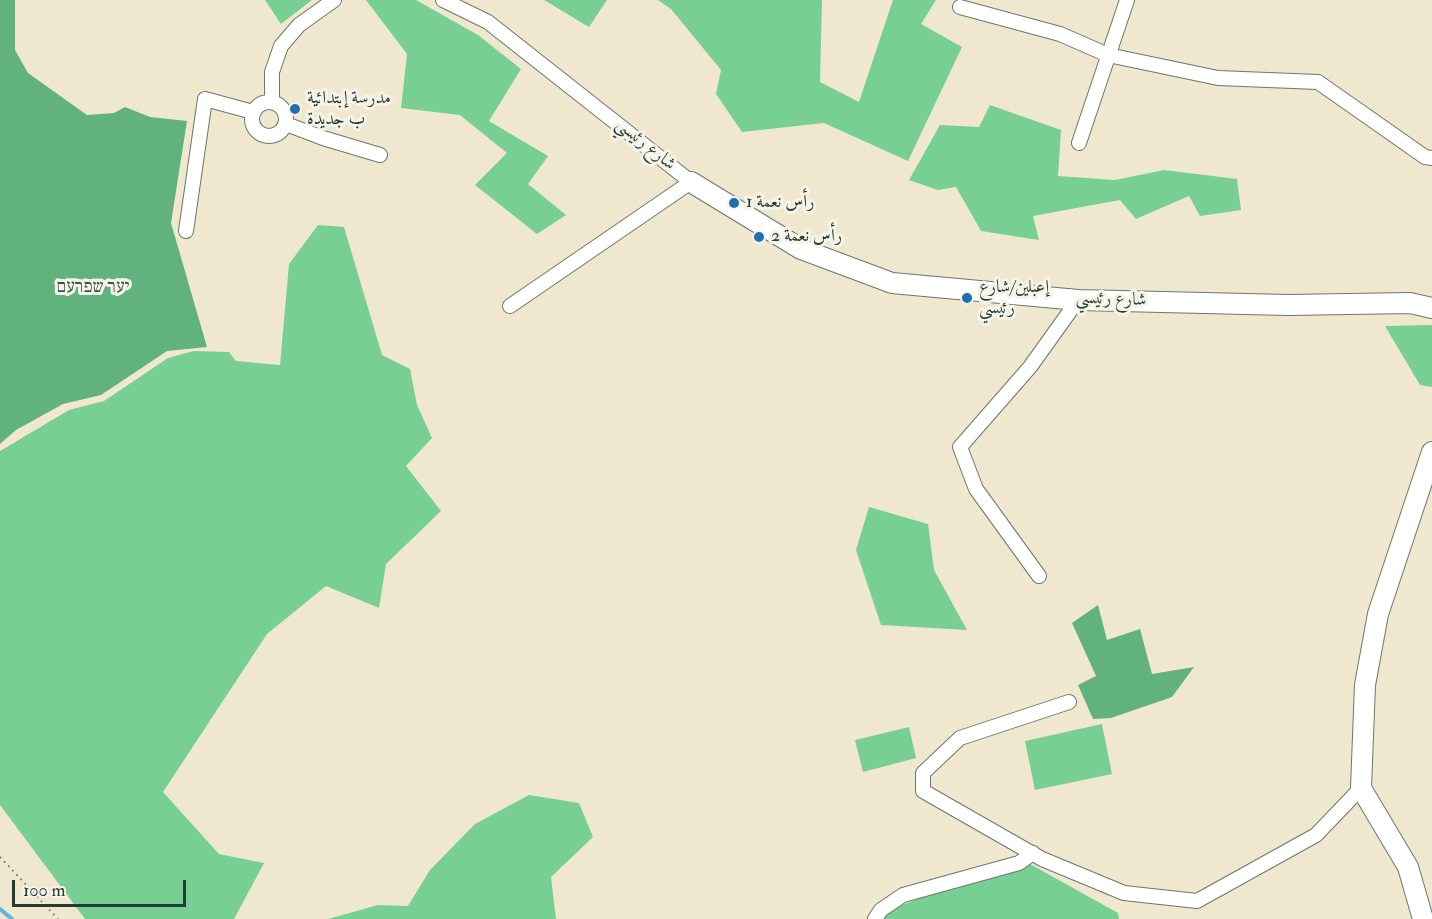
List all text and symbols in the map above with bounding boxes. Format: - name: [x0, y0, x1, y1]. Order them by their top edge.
- place label: مدرسة إبتدائية ب جديدة: [307, 88, 391, 130]
- marker: مدرسة إبتدائية ب جديدة: [288, 102, 302, 116]
- street label: شارع رئيسي: [611, 114, 679, 176]
- place label: رأس نعمة 1: [746, 192, 814, 214]
- marker: رأس نعمة 1: [727, 196, 741, 210]
- place label: رأس نعمة 2: [771, 226, 842, 248]
- marker: رأس نعمة 2: [752, 230, 766, 244]
- park label: יער שפרעם: [57, 277, 129, 299]
- place label: إعبلين/شارع رئيسي: [979, 277, 1049, 320]
- street label: شارع رئيسي: [1075, 288, 1147, 312]
- marker: إعبلين/شارع رئيسي: [960, 291, 974, 305]
- scale bar: [15, 868, 189, 906]
- text: 100 m: [23, 879, 66, 902]

